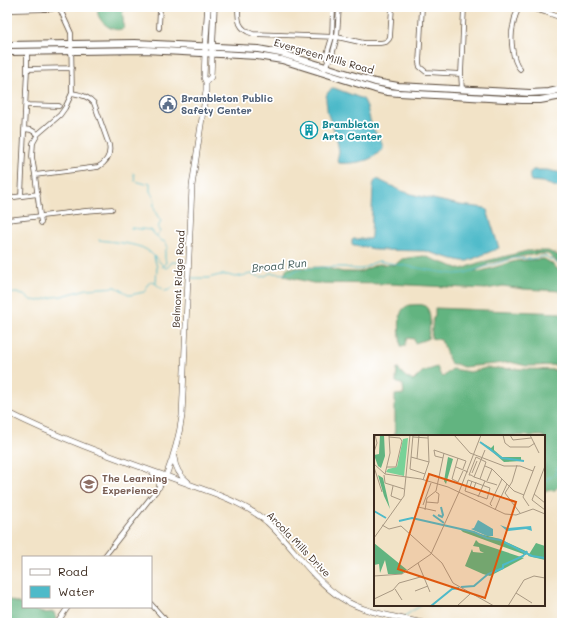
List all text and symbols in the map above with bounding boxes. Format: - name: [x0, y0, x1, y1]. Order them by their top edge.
- street label: Evergreen Mills Road: [272, 35, 376, 77]
- place label: Brambleton Public Safety Center: [181, 91, 273, 117]
- public building icon: Brambleton Public Safety Center: [158, 94, 178, 114]
- place label: Brambleton Arts Center: [322, 117, 382, 143]
- building icon: Brambleton Arts Center: [299, 120, 319, 140]
- street label: Belmont Ridge Road: [168, 230, 188, 328]
- water label: Broad Run: [251, 255, 307, 275]
- inset map: [374, 435, 545, 606]
- place label: The Learning Experience: [102, 471, 167, 497]
- school or university icon: The Learning Experience: [79, 474, 99, 494]
- street label: Arcola Mills Drive: [264, 508, 334, 580]
- legend: [22, 556, 152, 608]
- text: Road: [58, 563, 88, 579]
- text: Water: [58, 583, 95, 599]

